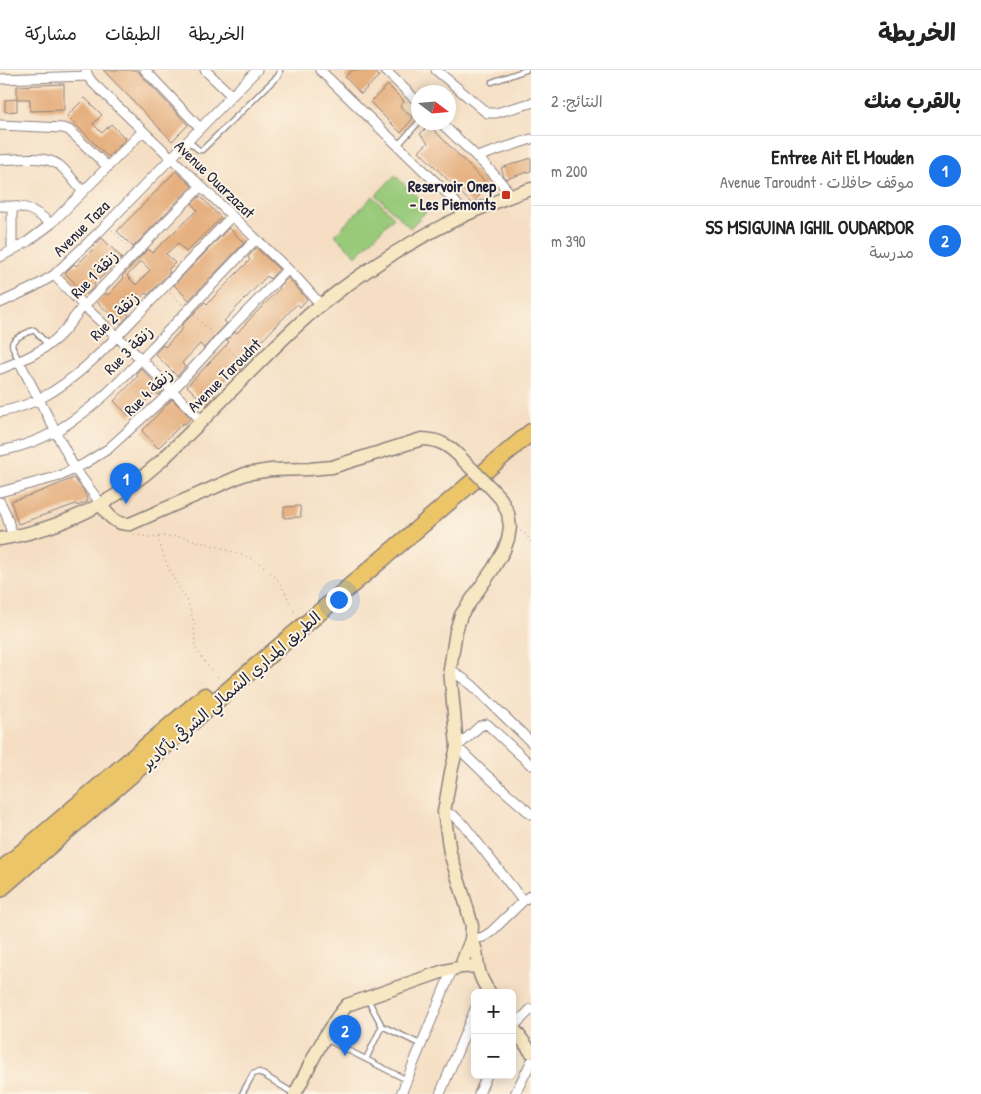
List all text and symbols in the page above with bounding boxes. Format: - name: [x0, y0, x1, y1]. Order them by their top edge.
- text: الخريطة: [878, 16, 956, 48]
- text: مشاركة: [25, 21, 77, 46]
- text: الطبقات: [105, 21, 161, 46]
- text: الخريطة: [189, 21, 245, 46]
- north arrow: [411, 85, 456, 130]
- text: بالقرب منك: [864, 86, 961, 115]
- text: النتائج: 2: [551, 90, 603, 112]
- street label: Avenue Ouarzazat: [170, 135, 260, 223]
- text: Entree Ait El Mouden: [771, 144, 914, 170]
- text: 200 m: [551, 160, 587, 182]
- text: 1: [942, 160, 948, 182]
- text: موقف حافلات · Avenue Taroudnt: [720, 171, 914, 193]
- place label: Reservoir Onep - Les Piemonts: [408, 175, 497, 215]
- marker: Reservoir Onep - Les Piemonts: [500, 189, 512, 201]
- street label: Avenue Taza: [48, 195, 114, 261]
- text: SS MSIGUINA IGHIL OUDARDOR: [705, 214, 914, 240]
- text: 390 m: [551, 230, 586, 252]
- text: 2: [941, 230, 949, 252]
- text: مدرسة: [869, 241, 914, 263]
- street label: Rue 1 زنقة: [65, 245, 123, 303]
- street label: Rue 2 زنقة: [85, 287, 143, 345]
- street label: Rue 3 زنقة: [99, 321, 157, 379]
- street label: Avenue Taroudnt: [182, 333, 266, 417]
- street label: Rue 4 زنقة: [119, 363, 177, 421]
- pin: 1: [110, 463, 142, 504]
- your location: [326, 587, 352, 613]
- street label: الطريق المداري الشمالي الشرقي بأكادير: [135, 606, 328, 778]
- map controls: [471, 989, 516, 1079]
- button: +: [471, 989, 516, 1034]
- pin: 2: [329, 1015, 361, 1056]
- button: −: [471, 1034, 516, 1079]

